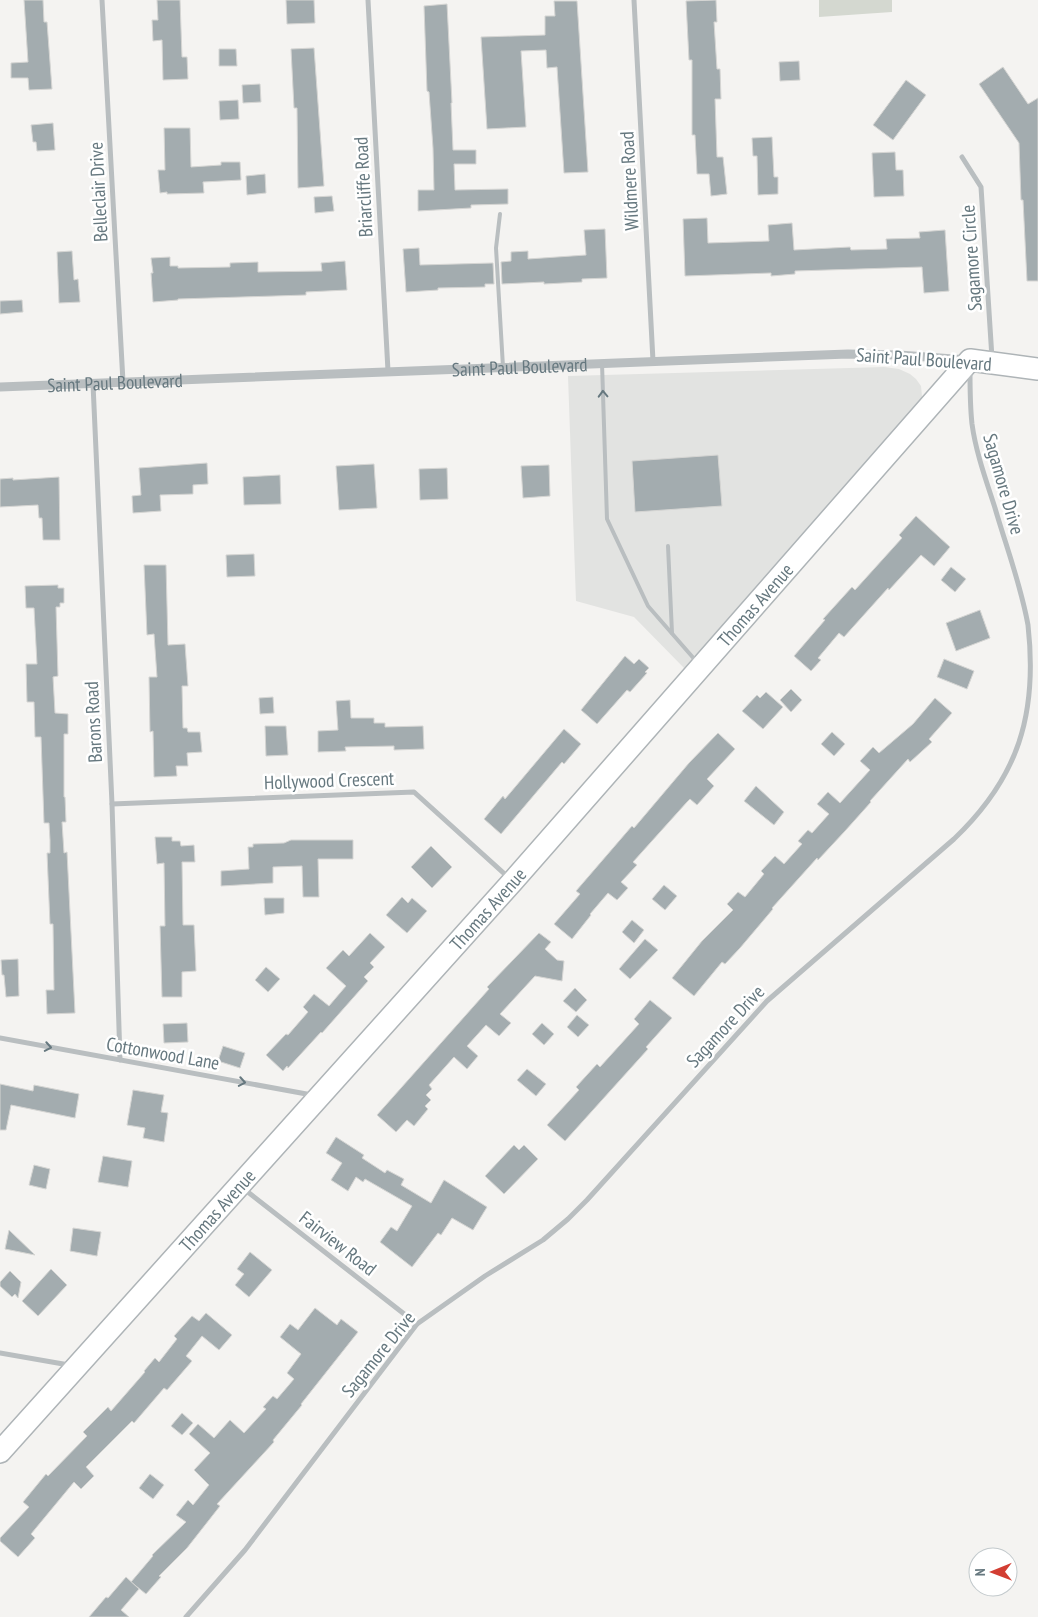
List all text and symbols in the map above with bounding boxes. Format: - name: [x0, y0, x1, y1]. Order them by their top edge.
- street label: Wildmere Road: [614, 131, 644, 231]
- street label: Briarcliffe Road: [348, 136, 378, 238]
- street label: Belleclair Drive: [83, 141, 113, 243]
- street label: Sagamore Circle: [955, 204, 987, 312]
- street label: Saint Paul Boulevard: [856, 342, 992, 376]
- street label: Saint Paul Boulevard: [451, 352, 588, 381]
- street label: Saint Paul Boulevard: [47, 368, 183, 397]
- one-way arrow: [598, 390, 609, 398]
- street label: Sagamore Drive: [978, 431, 1030, 537]
- street label: Thomas Avenue: [712, 558, 798, 651]
- street label: Barons Road: [79, 681, 107, 763]
- street label: Hollywood Crescent: [264, 766, 395, 794]
- street label: Thomas Avenue: [444, 862, 531, 955]
- street label: Sagamore Drive: [681, 980, 769, 1072]
- street label: Cottonwood Lane: [105, 1031, 222, 1075]
- one-way arrow: [44, 1041, 52, 1051]
- one-way arrow: [238, 1077, 247, 1087]
- street label: Thomas Avenue: [174, 1164, 261, 1257]
- street label: Fairview Road: [295, 1205, 381, 1281]
- street label: Sagamore Drive: [336, 1306, 420, 1402]
- north arrow: [968, 1547, 1018, 1597]
- text: N: [971, 1568, 989, 1576]

